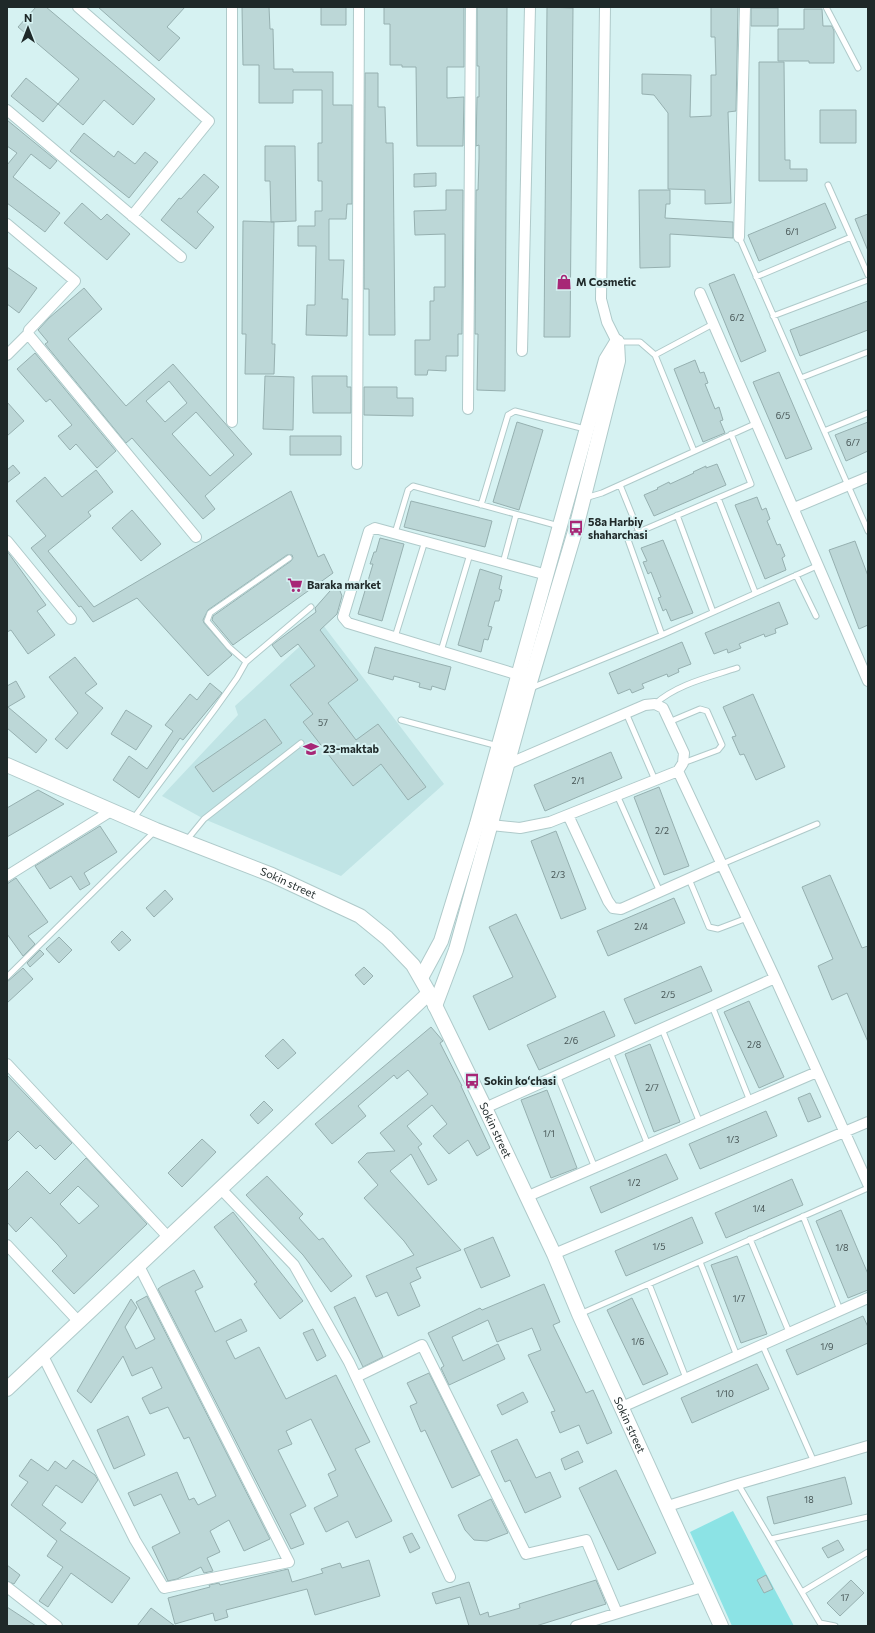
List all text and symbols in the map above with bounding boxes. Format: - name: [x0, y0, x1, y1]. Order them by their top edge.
- north arrow: [8, 8, 48, 48]
- text: N: [24, 11, 32, 24]
- house number: 6/1: [785, 226, 799, 237]
- shop icon: M Cosmetic: [555, 273, 573, 291]
- place label: M Cosmetic: [576, 275, 636, 288]
- house number: 6/2: [730, 312, 744, 323]
- house number: 6/5: [776, 410, 790, 421]
- house number: 6/7: [846, 437, 860, 448]
- place label: 58a Harbiy shaharchasi: [588, 515, 648, 541]
- bus stop icon: 58a Harbiy shaharchasi: [567, 519, 585, 537]
- supermarket icon: Baraka market: [286, 576, 304, 594]
- place label: Baraka market: [307, 578, 381, 591]
- house number: 57: [318, 717, 328, 728]
- school or university icon: 23-maktab: [302, 740, 320, 758]
- place label: 23-maktab: [323, 742, 380, 755]
- house number: 2/1: [572, 775, 584, 786]
- house number: 2/2: [655, 825, 669, 836]
- street label: Sokin street: [259, 864, 319, 901]
- house number: 2/3: [551, 869, 565, 880]
- house number: 2/4: [634, 921, 648, 932]
- house number: 2/5: [661, 989, 675, 1000]
- house number: 2/6: [564, 1035, 578, 1046]
- house number: 2/8: [747, 1039, 761, 1050]
- bus stop icon: Sokin koʻchasi: [463, 1072, 481, 1090]
- place label: Sokin koʻchasi: [484, 1074, 556, 1087]
- house number: 2/7: [645, 1082, 659, 1093]
- street label: Sokin street: [477, 1100, 515, 1160]
- house number: 1/1: [543, 1128, 555, 1139]
- house number: 1/3: [727, 1134, 740, 1145]
- house number: 1/2: [628, 1177, 640, 1188]
- house number: 1/4: [753, 1203, 766, 1214]
- house number: 1/5: [652, 1241, 666, 1252]
- house number: 1/8: [835, 1242, 849, 1253]
- house number: 1/7: [733, 1293, 746, 1304]
- house number: 1/6: [631, 1336, 645, 1347]
- house number: 1/9: [820, 1341, 834, 1352]
- house number: 1/10: [716, 1388, 734, 1399]
- street label: Sokin street: [612, 1395, 649, 1455]
- house number: 18: [804, 1494, 814, 1505]
- house number: 17: [841, 1592, 850, 1603]

